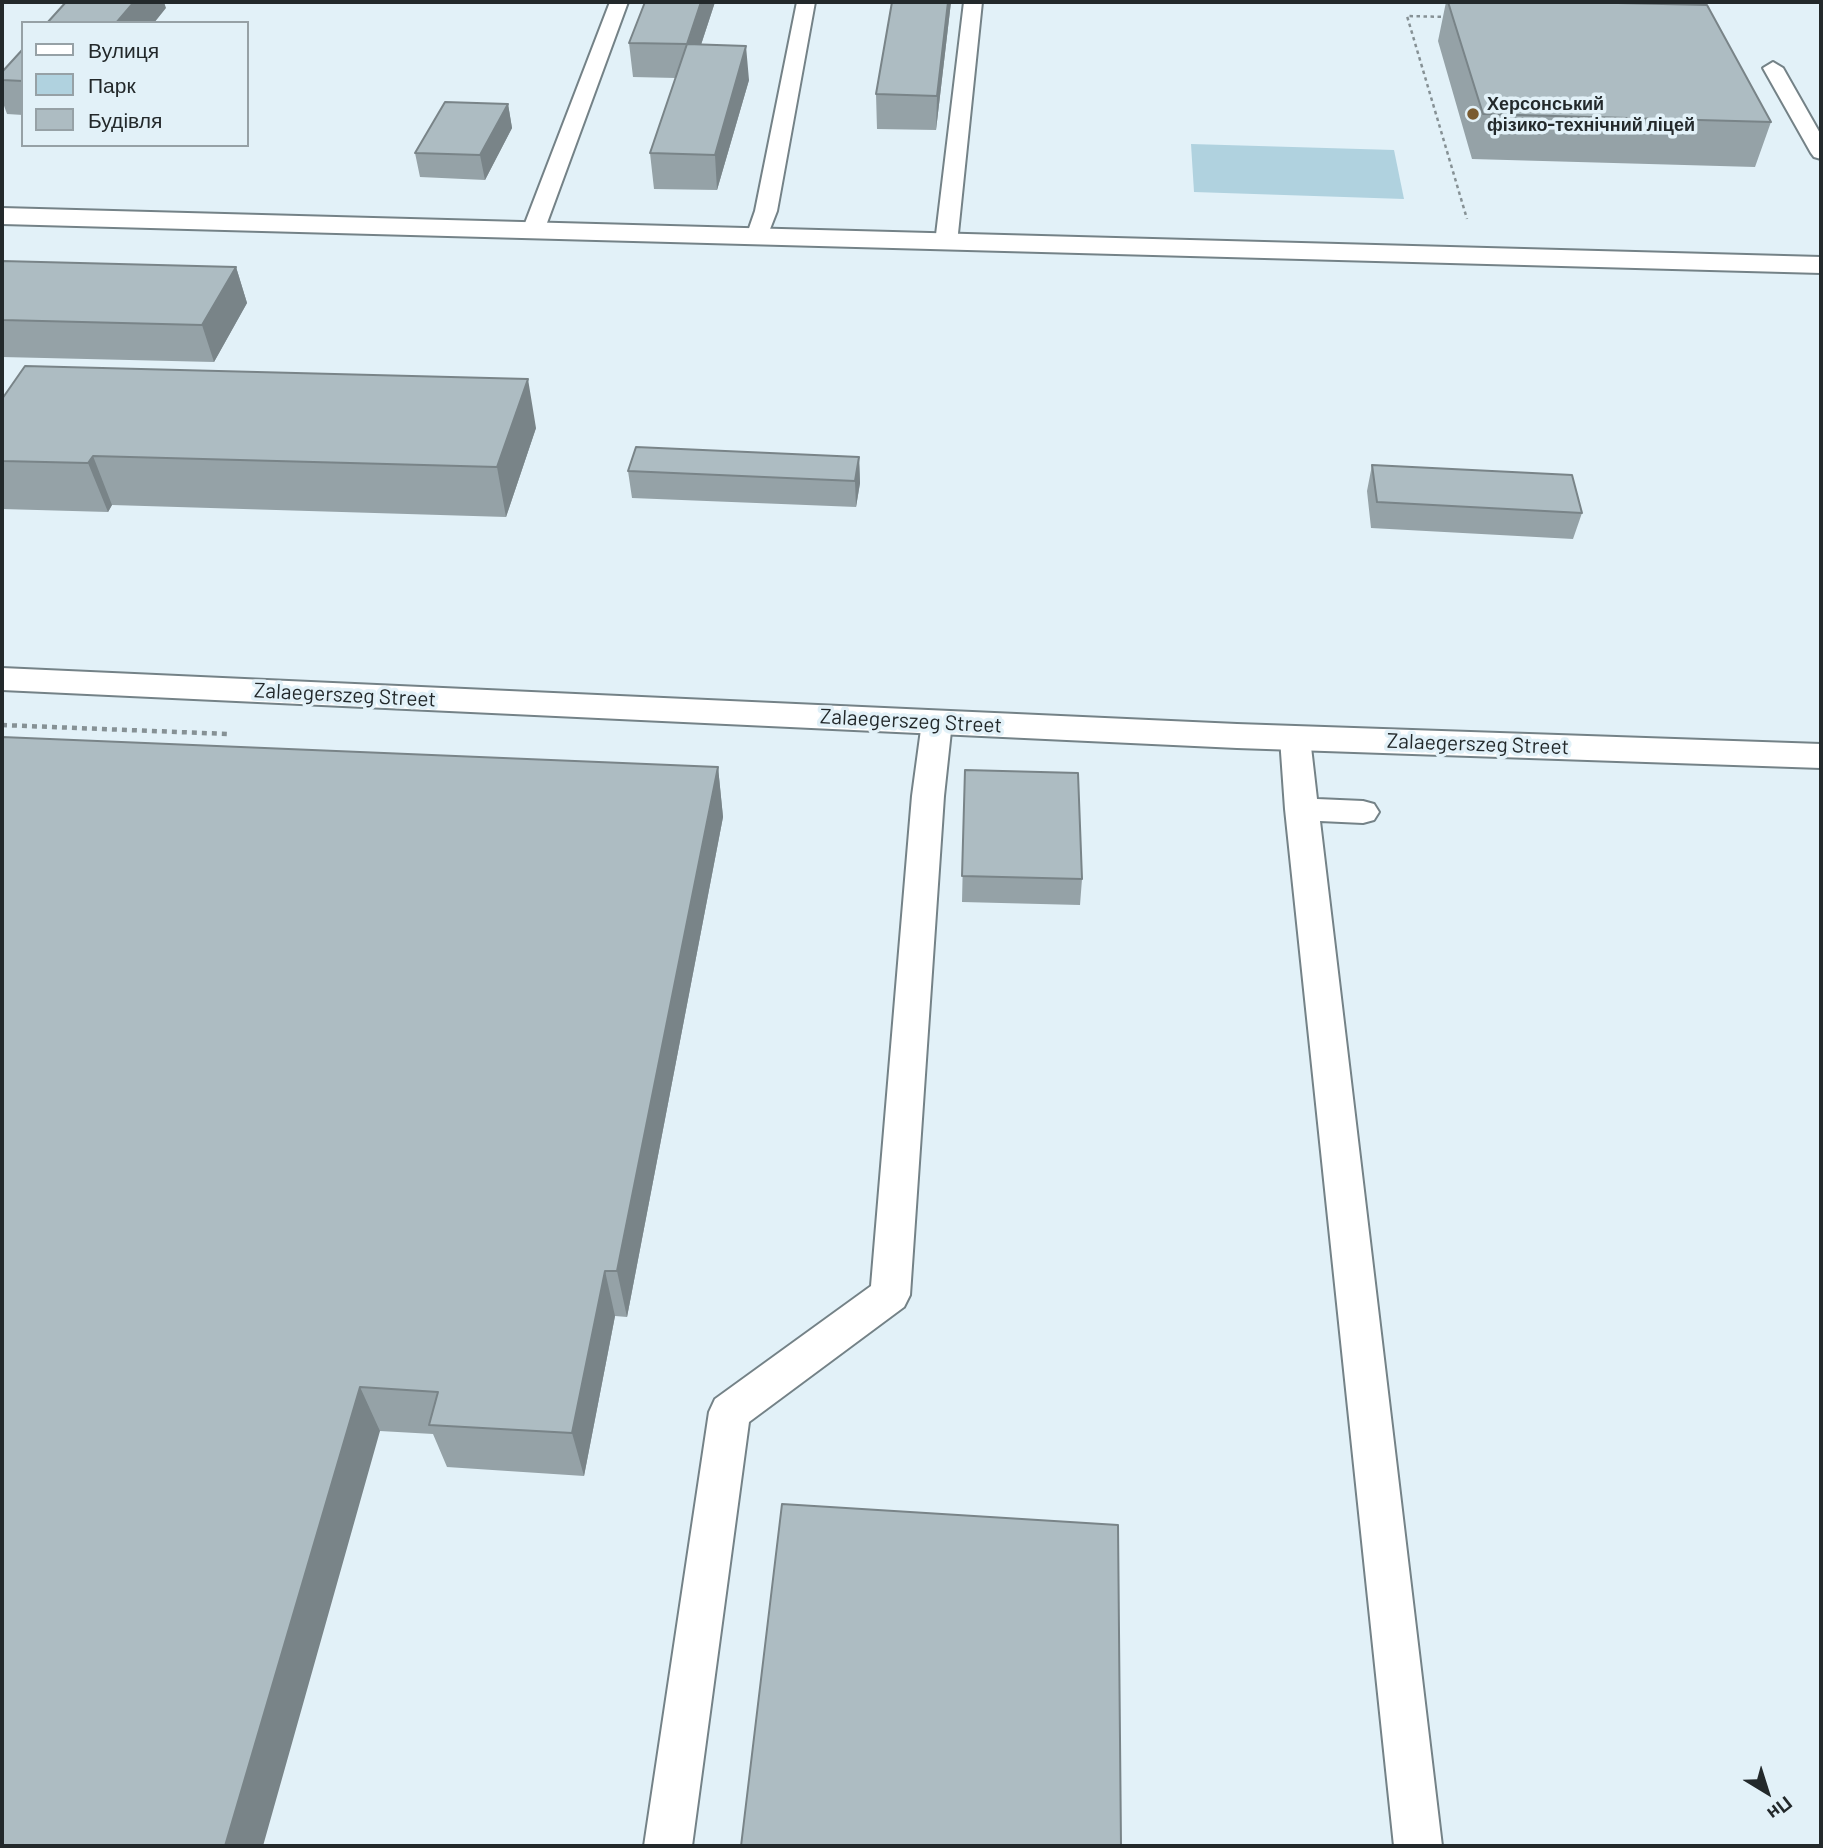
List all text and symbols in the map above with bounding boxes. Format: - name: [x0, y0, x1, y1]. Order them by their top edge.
- legend: [21, 21, 248, 147]
- text: Вулиця: [88, 37, 159, 62]
- text: Парк: [88, 72, 136, 97]
- place label: Херсонський фізико-технічний ліцей: [1487, 93, 1695, 136]
- marker: Херсонський фізико-технічний ліцей: [1465, 106, 1481, 122]
- text: Будівля: [88, 107, 162, 132]
- street label: Zalaegerszeg Street: [253, 678, 437, 712]
- street label: Zalaegerszeg Street: [819, 704, 1003, 738]
- street label: Zalaegerszeg Street: [1386, 728, 1570, 760]
- north arrow: [1732, 1757, 1802, 1827]
- text: Пн: [1763, 1792, 1797, 1826]

